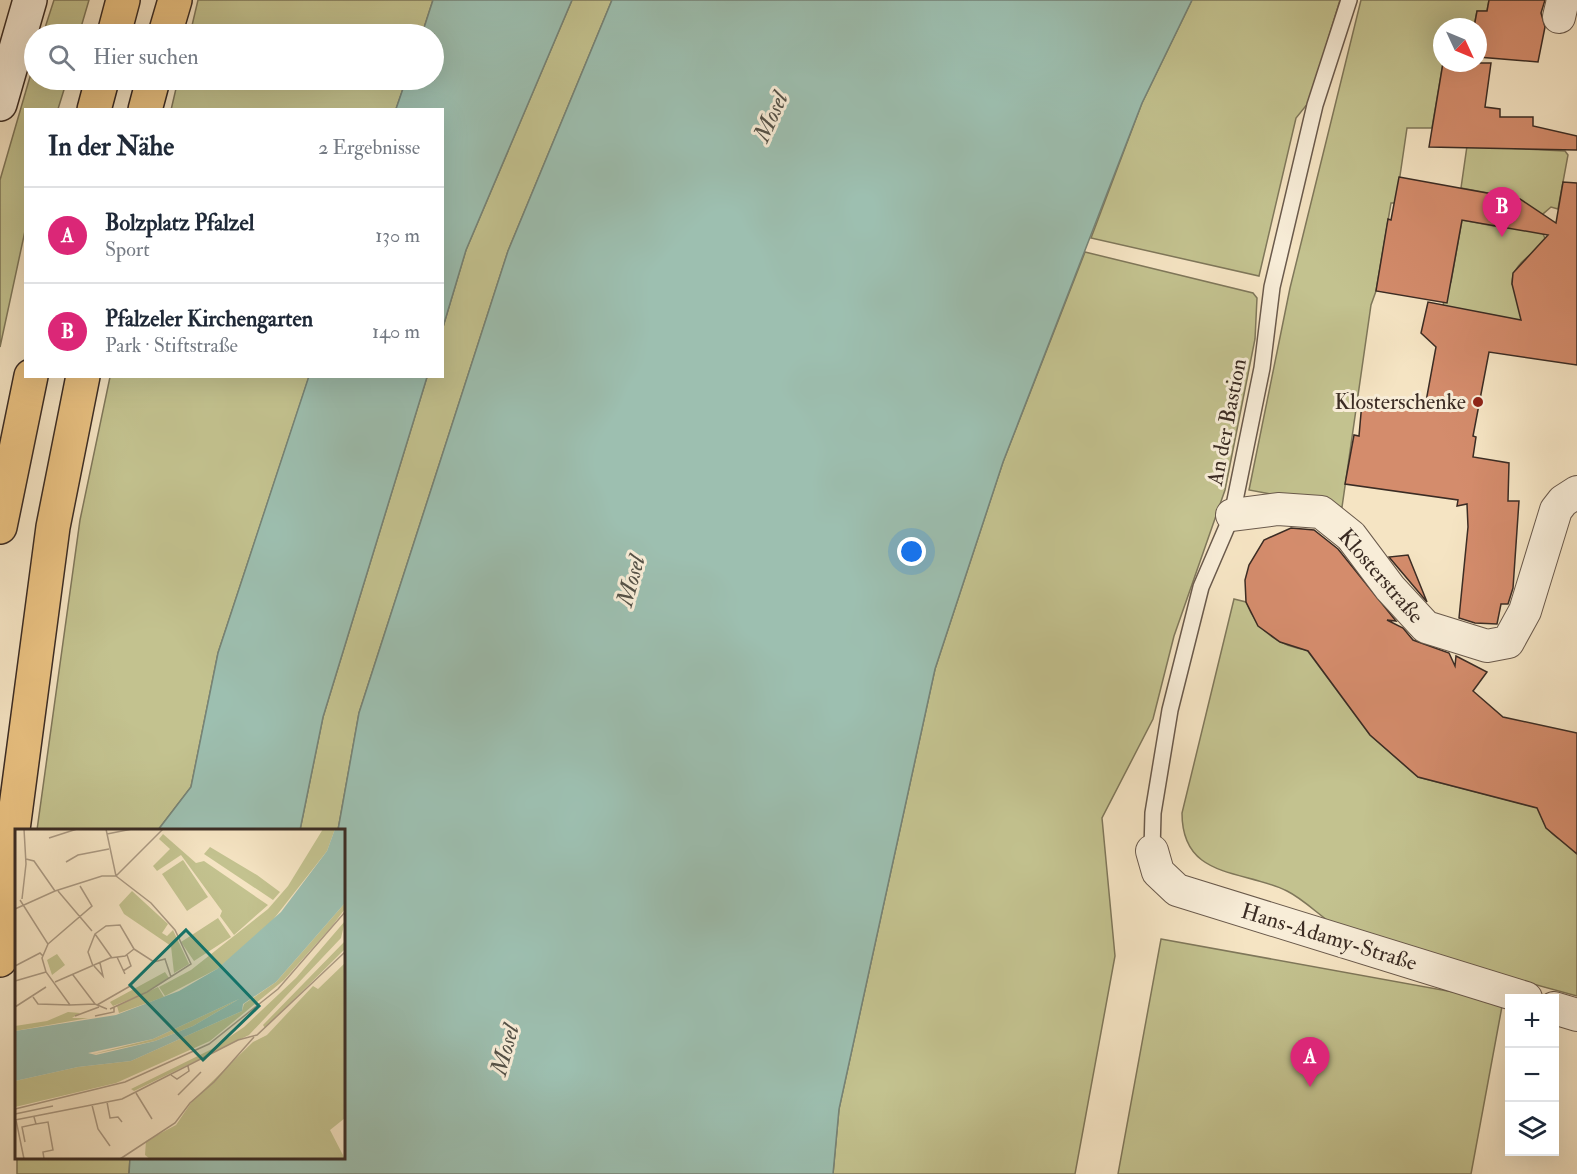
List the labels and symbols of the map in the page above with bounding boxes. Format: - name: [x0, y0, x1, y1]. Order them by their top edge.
- north arrow: [1433, 18, 1487, 72]
- water label: Mosel: [746, 85, 797, 149]
- pin: B: [1482, 188, 1522, 237]
- street label: An der Bastion: [1201, 356, 1253, 489]
- place label: Klosterschenke: [1335, 388, 1466, 416]
- marker: Klosterschenke: [1471, 395, 1485, 409]
- street label: Klosterstraße: [1332, 523, 1430, 629]
- your location: [897, 537, 926, 566]
- water label: Mosel: [609, 550, 653, 612]
- inset map: [15, 829, 345, 1159]
- street label: Hans-Adamy-Straße: [1238, 897, 1420, 977]
- water label: Mosel: [483, 1019, 527, 1081]
- pin: A: [1290, 1038, 1330, 1087]

